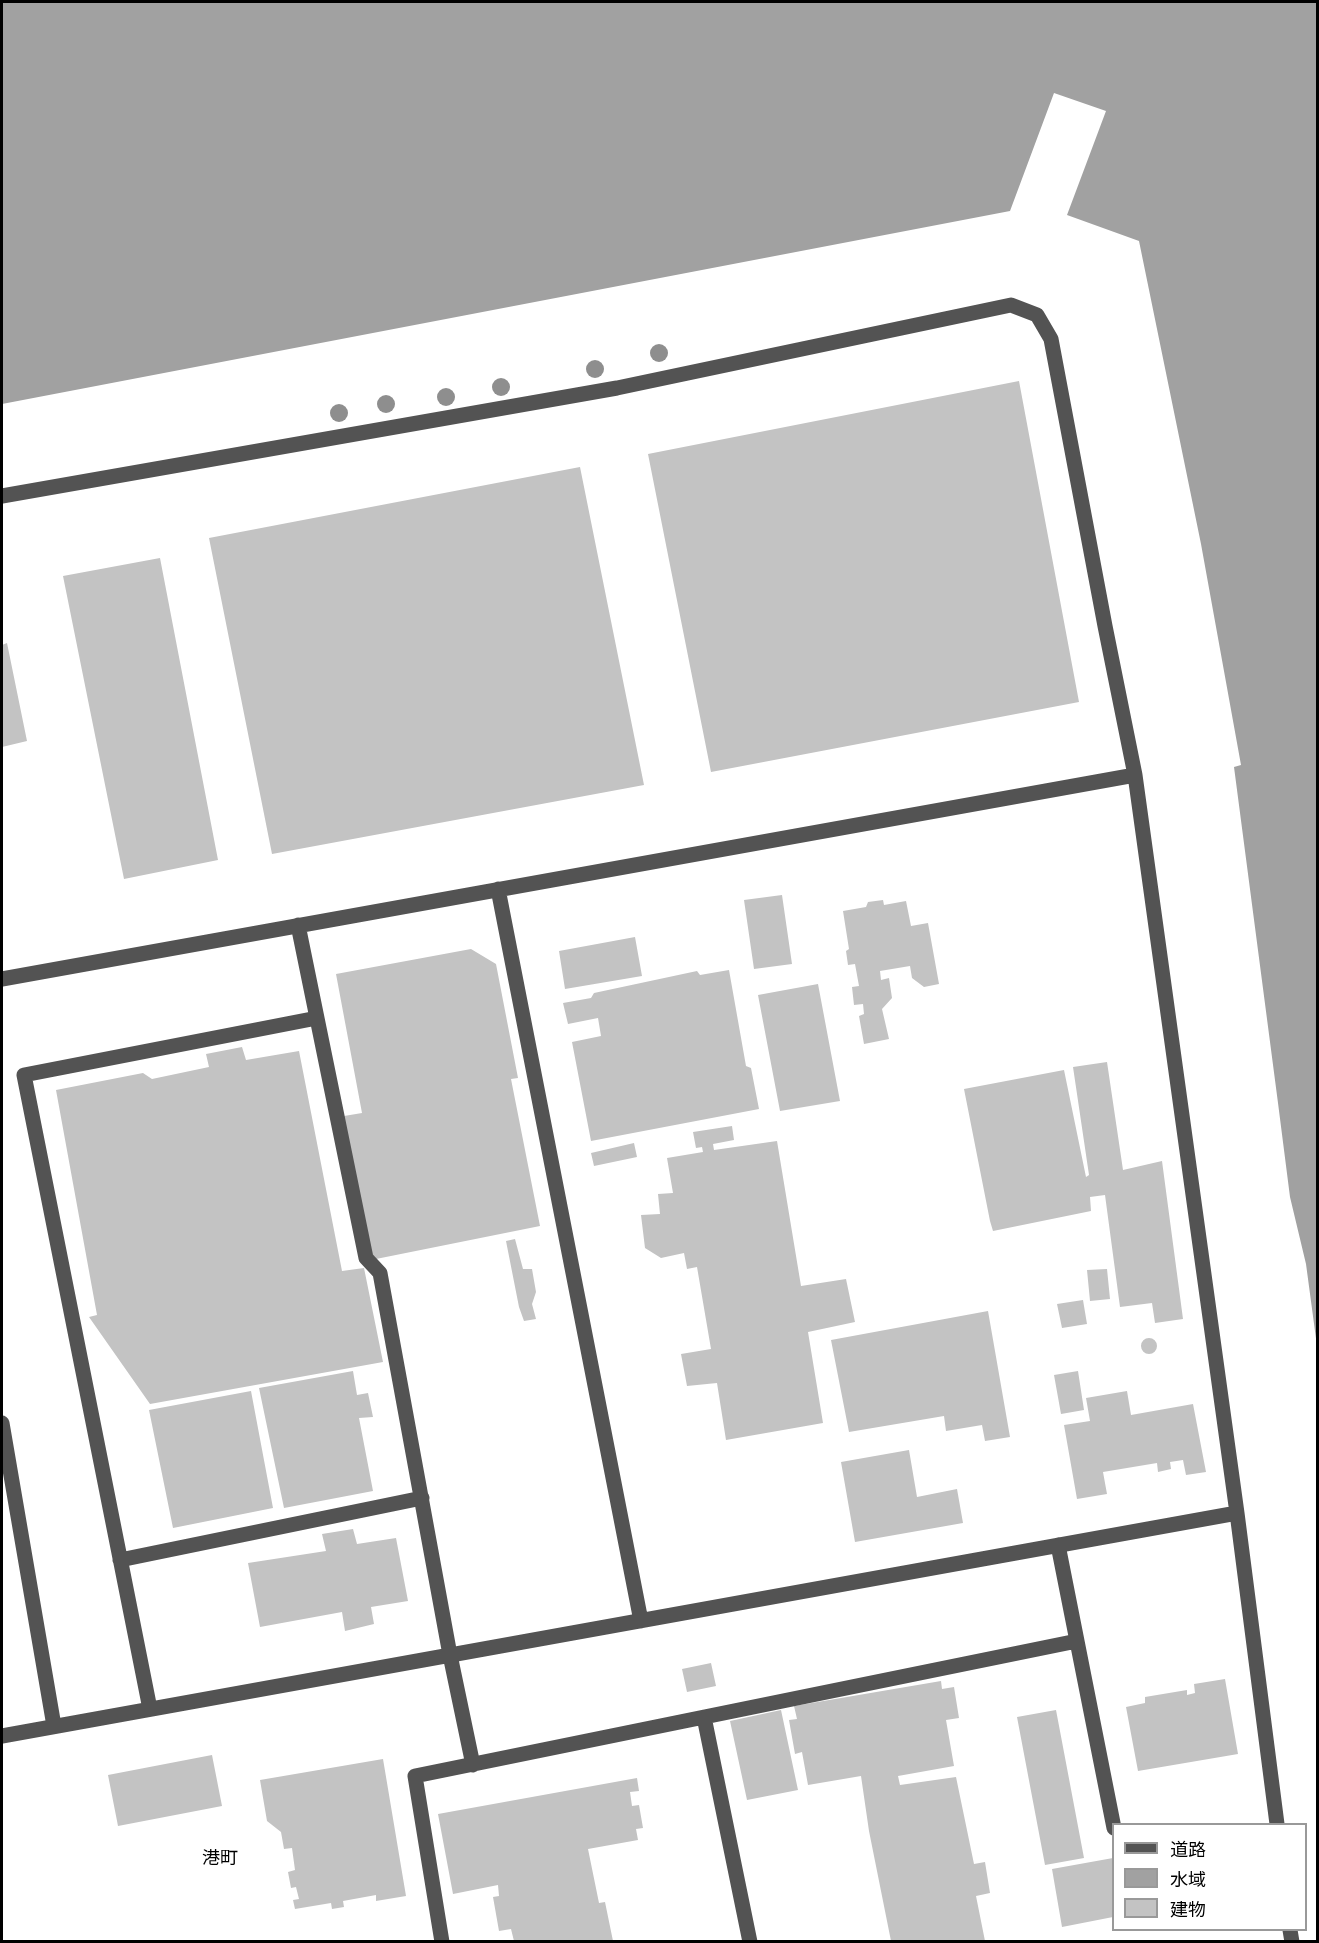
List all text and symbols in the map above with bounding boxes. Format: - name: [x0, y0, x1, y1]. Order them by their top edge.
- legend: [1112, 1823, 1307, 1931]
- text: 道路: [1170, 1839, 1206, 1860]
- district label: 港町: [202, 1847, 238, 1869]
- text: 水域: [1170, 1869, 1206, 1890]
- text: 建物: [1170, 1899, 1206, 1920]

